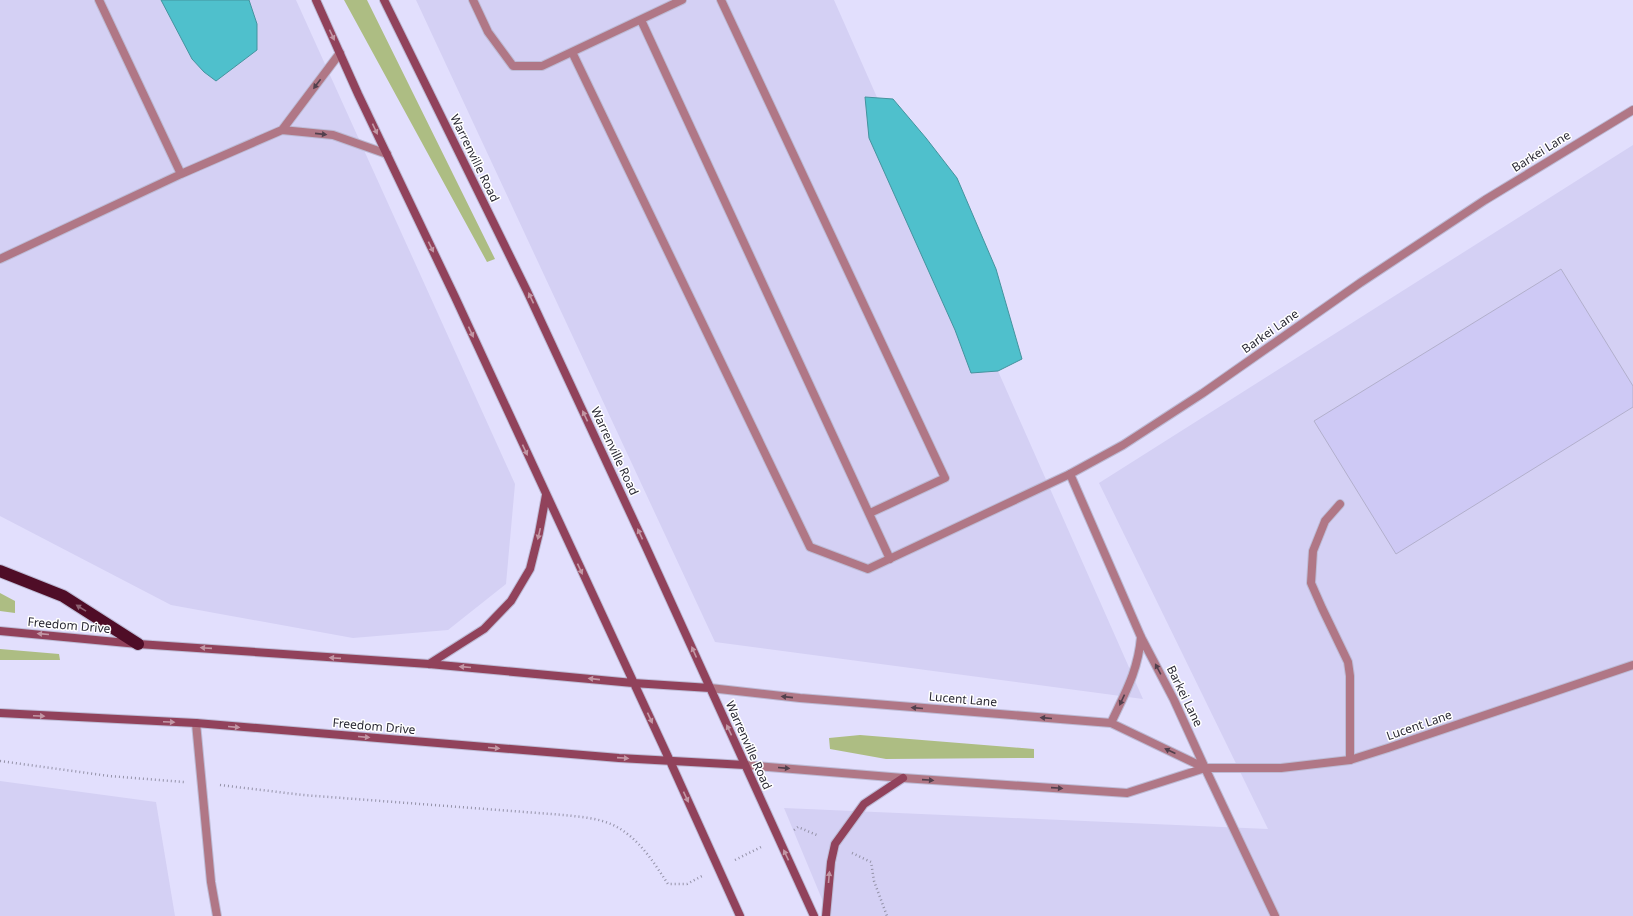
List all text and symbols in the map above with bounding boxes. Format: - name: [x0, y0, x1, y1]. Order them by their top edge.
- one-way arrow: [329, 30, 335, 41]
- one-way arrow: [313, 79, 321, 89]
- street label: Warrenville Road: [446, 111, 504, 205]
- one-way arrow: [372, 124, 378, 135]
- street label: Barkei Lane: [1508, 126, 1574, 176]
- one-way arrow: [315, 131, 327, 137]
- one-way arrow: [428, 241, 434, 252]
- one-way arrow: [527, 292, 534, 304]
- street label: Barkei Lane: [1238, 305, 1302, 357]
- one-way arrow: [468, 327, 474, 338]
- street label: Warrenville Road: [587, 404, 643, 498]
- one-way arrow: [582, 410, 588, 421]
- one-way arrow: [522, 445, 528, 456]
- one-way arrow: [535, 528, 541, 540]
- one-way arrow: [637, 528, 643, 539]
- one-way arrow: [577, 563, 583, 574]
- one-way arrow: [75, 604, 87, 611]
- street label: Freedom Drive: [27, 613, 111, 637]
- one-way arrow: [37, 631, 49, 638]
- one-way arrow: [200, 645, 212, 652]
- one-way arrow: [691, 646, 697, 658]
- one-way arrow: [329, 654, 341, 661]
- one-way arrow: [1155, 663, 1162, 675]
- street label: Barkei Lane: [1163, 663, 1207, 730]
- one-way arrow: [459, 664, 471, 671]
- one-way arrow: [588, 676, 600, 683]
- street label: Lucent Lane: [928, 688, 998, 710]
- one-way arrow: [781, 694, 793, 700]
- one-way arrow: [1119, 694, 1125, 706]
- street label: Warrenville Road: [722, 698, 776, 792]
- one-way arrow: [911, 704, 923, 711]
- street label: Lucent Lane: [1384, 706, 1454, 744]
- one-way arrow: [33, 713, 46, 719]
- one-way arrow: [647, 713, 653, 724]
- street label: Freedom Drive: [332, 714, 416, 738]
- one-way arrow: [1040, 715, 1052, 722]
- one-way arrow: [163, 719, 176, 725]
- one-way arrow: [228, 723, 240, 730]
- one-way arrow: [726, 724, 732, 735]
- one-way arrow: [358, 734, 370, 740]
- one-way arrow: [488, 744, 500, 751]
- one-way arrow: [1164, 748, 1176, 754]
- one-way arrow: [617, 755, 629, 762]
- one-way arrow: [778, 765, 790, 772]
- one-way arrow: [922, 776, 934, 783]
- one-way arrow: [1051, 785, 1063, 792]
- one-way arrow: [683, 791, 689, 802]
- one-way arrow: [783, 849, 789, 861]
- one-way arrow: [826, 871, 833, 883]

